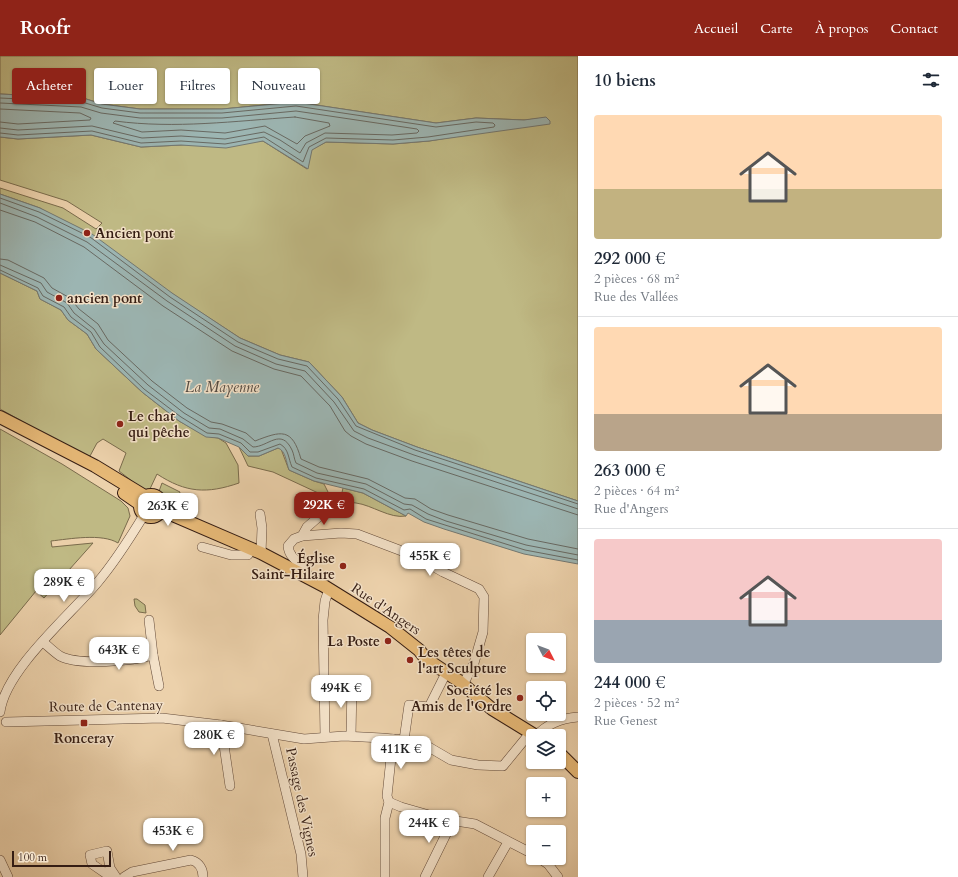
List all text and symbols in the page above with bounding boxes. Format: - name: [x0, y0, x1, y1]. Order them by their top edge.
- text: Roofr: [20, 15, 70, 41]
- text: Accueil: [694, 19, 738, 38]
- text: Carte: [760, 19, 793, 38]
- text: À propos: [815, 19, 868, 38]
- text: Contact: [890, 19, 938, 38]
- chip: Acheter: [12, 68, 86, 104]
- chip: Louer: [94, 68, 157, 104]
- chip: Filtres: [165, 68, 230, 104]
- chip: Nouveau: [238, 68, 320, 104]
- text: 10 biens: [594, 69, 656, 92]
- icon: filters: [920, 69, 942, 91]
- icon: home: [732, 141, 804, 213]
- place label: Ancien pont: [95, 224, 174, 243]
- marker: Ancien pont: [82, 228, 92, 238]
- text: 292 000 €: [594, 247, 666, 270]
- text: 2 pièces · 68 m²: [594, 270, 679, 288]
- text: Rue des Vallées: [594, 288, 678, 306]
- place label: ancien pont: [67, 289, 142, 308]
- marker: ancien pont: [54, 293, 64, 303]
- icon: home: [732, 353, 804, 425]
- water label: La Mayenne: [185, 377, 259, 397]
- place label: Le chat qui pêche: [128, 407, 190, 442]
- marker: Le chat qui pêche: [115, 419, 125, 429]
- text: 263 000 €: [594, 459, 666, 482]
- text: 2 pièces · 64 m²: [594, 482, 679, 500]
- pin: 292K €: [291, 492, 357, 526]
- pin: 263K €: [135, 493, 201, 527]
- text: 292K €: [303, 496, 345, 514]
- text: 263K €: [147, 497, 189, 515]
- text: Rue d'Angers: [594, 500, 668, 518]
- pin: 455K €: [397, 543, 463, 577]
- text: 455K €: [409, 547, 451, 565]
- place label: Église Saint-Hilaire: [252, 548, 335, 584]
- marker: Église Saint-Hilaire: [338, 561, 348, 571]
- icon: home: [732, 565, 804, 637]
- pin: 289K €: [31, 569, 97, 603]
- text: 289K €: [43, 573, 85, 591]
- street label: Rue d'Angers: [348, 579, 425, 639]
- place label: La Poste: [327, 632, 380, 651]
- north arrow: [526, 633, 566, 673]
- map controls: [526, 633, 566, 865]
- marker: La Poste: [383, 636, 393, 646]
- pin: 643K €: [86, 637, 152, 671]
- text: 643K €: [98, 641, 140, 659]
- place label: Les têtes de l'art Sculpture: [418, 643, 507, 678]
- marker: Les têtes de l'art Sculpture: [405, 655, 415, 665]
- text: 244 000 €: [594, 671, 666, 694]
- pin: 494K €: [308, 675, 374, 709]
- text: 494K €: [320, 679, 362, 697]
- place label: Société les Amis de l'Ordre: [411, 681, 512, 716]
- button: locate: [526, 681, 566, 721]
- marker: Société les Amis de l'Ordre: [515, 693, 525, 703]
- text: 2 pièces · 52 m²: [594, 694, 679, 712]
- street label: Route de Cantenay: [49, 695, 164, 716]
- text: Rue Genest: [594, 712, 657, 730]
- marker: Ronceray: [79, 718, 89, 728]
- pin: 280K €: [181, 722, 247, 756]
- text: 280K €: [193, 726, 235, 744]
- place label: Ronceray: [54, 729, 114, 748]
- button: layers: [526, 729, 566, 769]
- pin: 411K €: [368, 736, 434, 770]
- text: 411K €: [380, 740, 422, 758]
- street label: Passage des Vignes: [281, 746, 323, 859]
- button: +: [526, 777, 566, 817]
- pin: 244K €: [396, 810, 462, 844]
- text: 244K €: [408, 814, 450, 832]
- pin: 453K €: [140, 818, 206, 852]
- text: 453K €: [152, 822, 194, 840]
- button: −: [526, 825, 566, 865]
- scale bar: [12, 849, 111, 868]
- text: 100 m: [18, 850, 47, 865]

